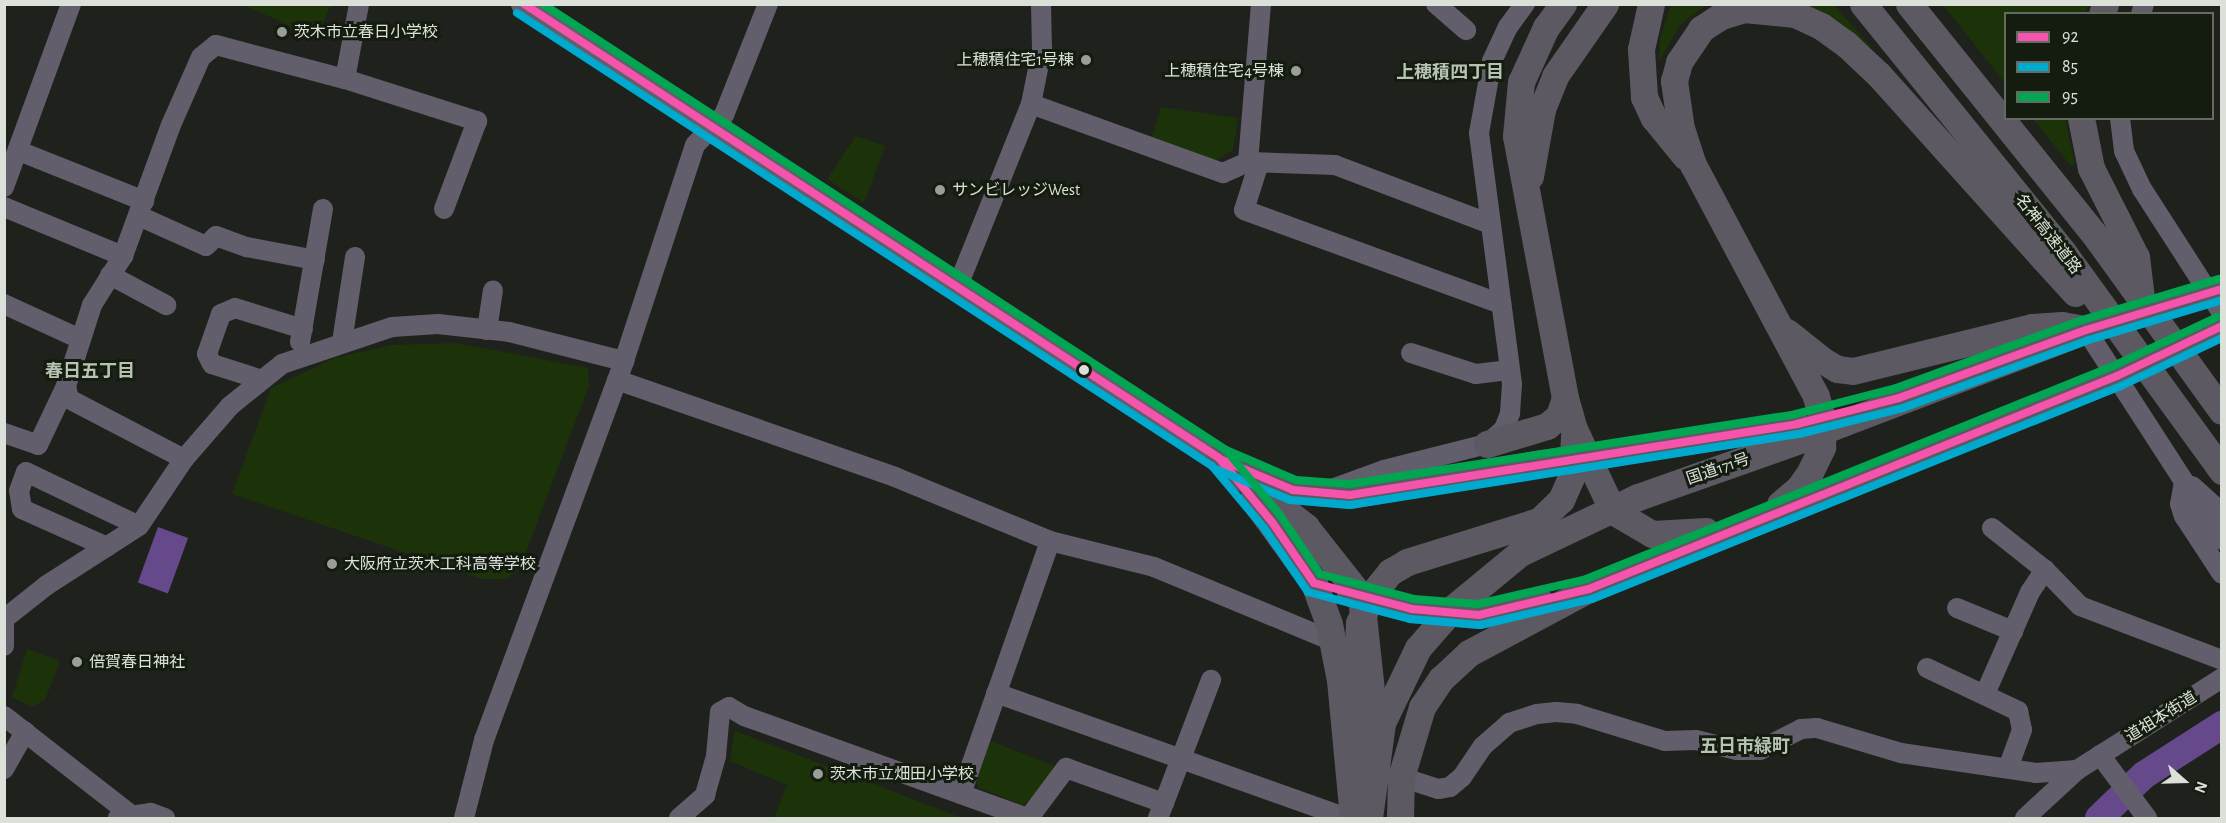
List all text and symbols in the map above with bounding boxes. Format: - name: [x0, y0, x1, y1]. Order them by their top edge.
- legend: [2004, 12, 2214, 120]
- place label: 茨木市立春日小学校: [294, 22, 438, 42]
- marker: 茨木市立春日小学校: [275, 25, 289, 39]
- text: 92: [2062, 28, 2079, 46]
- place label: 上穂積住宅1号棟: [956, 50, 1074, 70]
- marker: 上穂積住宅1号棟: [1079, 53, 1093, 67]
- text: 85: [2062, 58, 2078, 76]
- place label: 上穂積住宅4号棟: [1164, 61, 1284, 81]
- district label: 上穂積四丁目: [1396, 62, 1504, 84]
- marker: 上穂積住宅4号棟: [1289, 64, 1303, 78]
- text: 95: [2062, 88, 2078, 106]
- place label: サンビレッジWest: [952, 180, 1080, 200]
- marker: サンビレッジWest: [933, 183, 947, 197]
- street label: 名神高速道路: [2011, 190, 2085, 278]
- district label: 春日五丁目: [45, 361, 135, 383]
- unlabelled marker: [1078, 364, 1090, 376]
- street label: 国道171号: [1684, 449, 1752, 489]
- place label: 大阪府立茨木工科高等学校: [344, 554, 536, 574]
- marker: 大阪府立茨木工科高等学校: [325, 557, 339, 571]
- place label: 倍賀春日神社: [89, 652, 185, 672]
- marker: 倍賀春日神社: [70, 655, 84, 669]
- street label: 道祖本街道: [2122, 688, 2200, 746]
- district label: 五日市緑町: [1700, 736, 1790, 758]
- north arrow: [2154, 751, 2214, 811]
- place label: 茨木市立畑田小学校: [830, 764, 974, 784]
- marker: 茨木市立畑田小学校: [811, 767, 825, 781]
- text: N: [2191, 779, 2210, 795]

